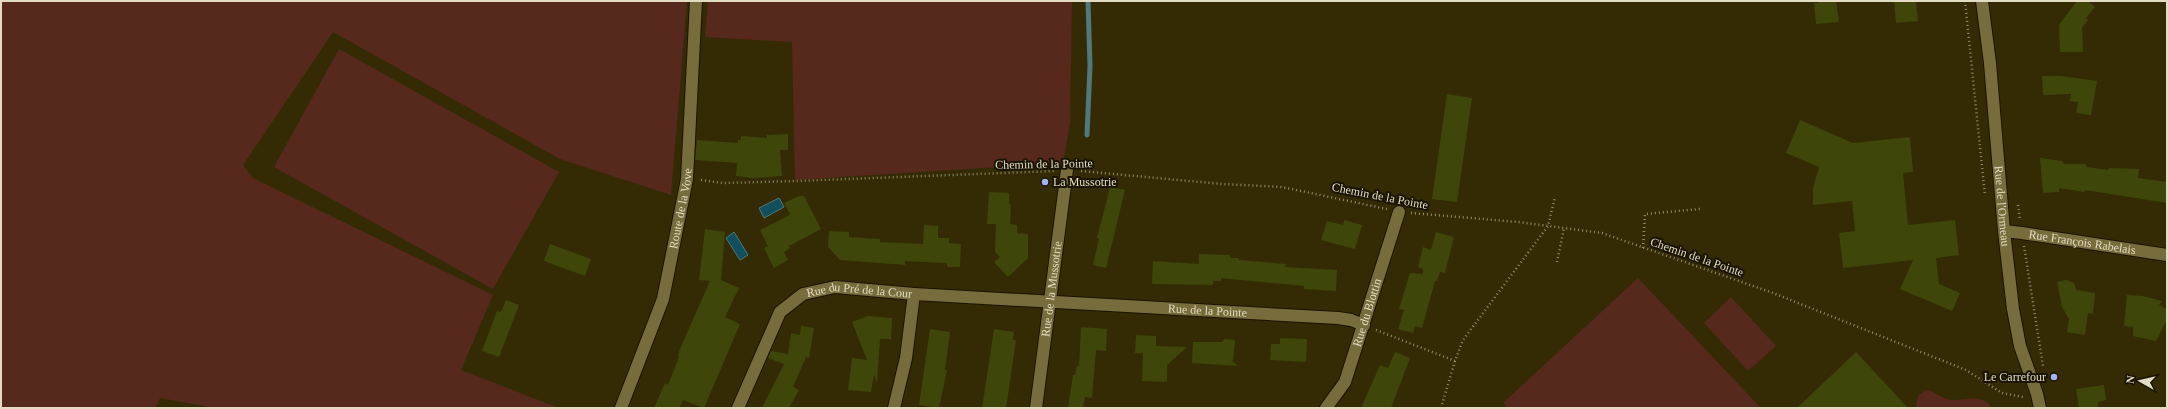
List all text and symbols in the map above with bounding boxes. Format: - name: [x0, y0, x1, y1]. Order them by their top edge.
- street label: Chemin de la Pointe: [995, 156, 1093, 172]
- street label: Rue de l'Ormeau: [1992, 165, 2013, 247]
- street label: Route de la Vove: [666, 168, 695, 250]
- place label: La Mussotrie: [1053, 175, 1117, 189]
- marker: La Mussotrie: [1040, 177, 1050, 187]
- street label: Chemin de la Pointe: [1331, 180, 1429, 212]
- street label: Rue François Rabelais: [2028, 227, 2137, 257]
- street label: Chemin de la Pointe: [1649, 234, 1745, 280]
- street label: Rue de la Mussotrie: [1038, 240, 1065, 338]
- street label: Rue du Blottin: [1350, 277, 1384, 348]
- street label: Rue du Pré de la Cour: [805, 280, 913, 301]
- street label: Rue de la Pointe: [1168, 301, 1247, 320]
- north arrow: [2120, 361, 2160, 401]
- place label: Le Carrefour: [1984, 370, 2046, 384]
- marker: Le Carrefour: [2049, 372, 2059, 382]
- text: N: [2124, 375, 2137, 384]

